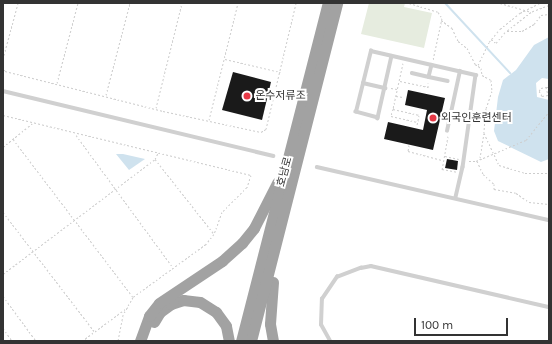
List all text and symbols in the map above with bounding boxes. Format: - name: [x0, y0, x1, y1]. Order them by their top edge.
- place label: 온수저류조: [255, 89, 306, 103]
- marker: 온수저류조: [242, 91, 252, 101]
- place label: 외국인훈련센터: [441, 111, 512, 125]
- marker: 외국인훈련센터: [428, 113, 438, 123]
- street label: 호남로: [275, 156, 295, 188]
- scale bar: [416, 310, 510, 336]
- text: 100 m: [421, 318, 453, 332]

